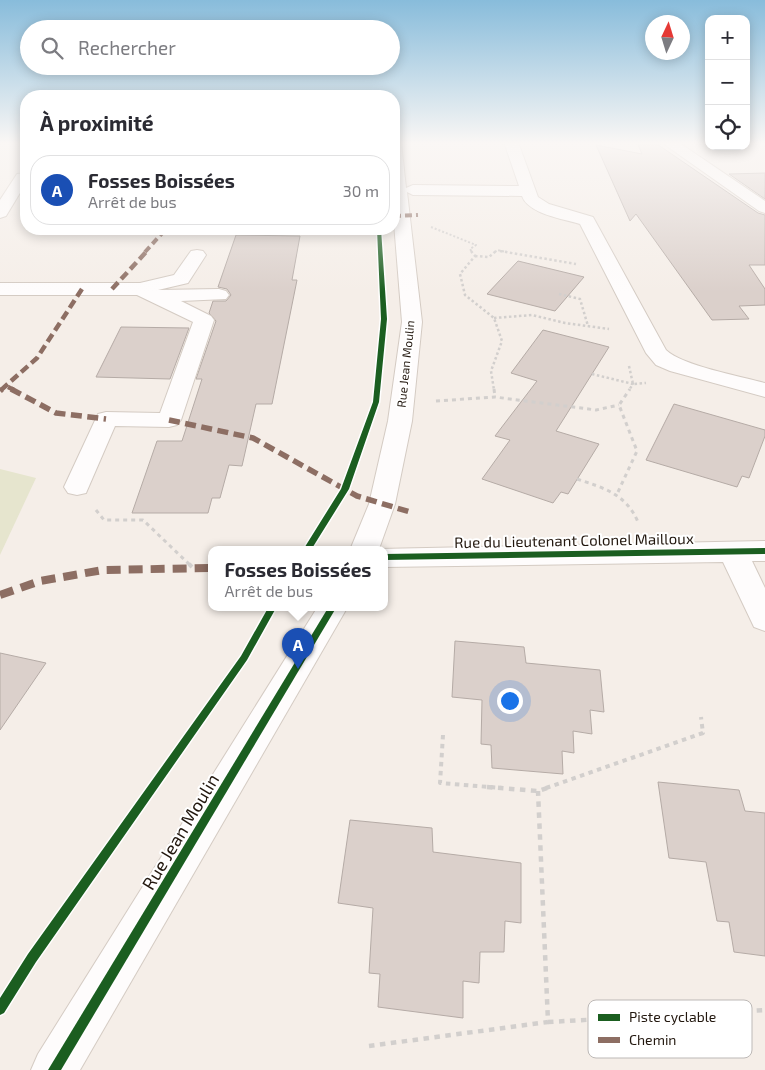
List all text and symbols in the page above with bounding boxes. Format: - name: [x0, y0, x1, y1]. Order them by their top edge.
- north arrow: [645, 15, 690, 60]
- map controls: [705, 15, 750, 150]
- button: +: [705, 15, 750, 60]
- search box: [20, 20, 400, 75]
- icon: search: [38, 34, 66, 62]
- text: Rechercher: [78, 36, 176, 59]
- button: −: [705, 60, 750, 105]
- button: locate: [705, 105, 750, 150]
- text: À proximité: [40, 110, 154, 135]
- text: Fosses Boissées: [88, 169, 235, 192]
- text: A: [52, 181, 62, 200]
- text: 30 m: [343, 181, 379, 200]
- text: Arrêt de bus: [88, 192, 177, 211]
- street label: Rue Jean Moulin: [393, 320, 417, 408]
- street label: Rue du Lieutenant Colonel Mailloux: [454, 529, 694, 551]
- popup: [208, 546, 388, 611]
- text: Fosses Boissées: [225, 558, 371, 581]
- text: Arrêt de bus: [225, 581, 313, 600]
- pin: A: [282, 628, 314, 669]
- your location: [497, 688, 523, 714]
- street label: Rue Jean Moulin: [137, 770, 223, 893]
- legend: [588, 1000, 752, 1058]
- text: Piste cyclable: [629, 1008, 716, 1025]
- text: Chemin: [629, 1031, 677, 1048]

